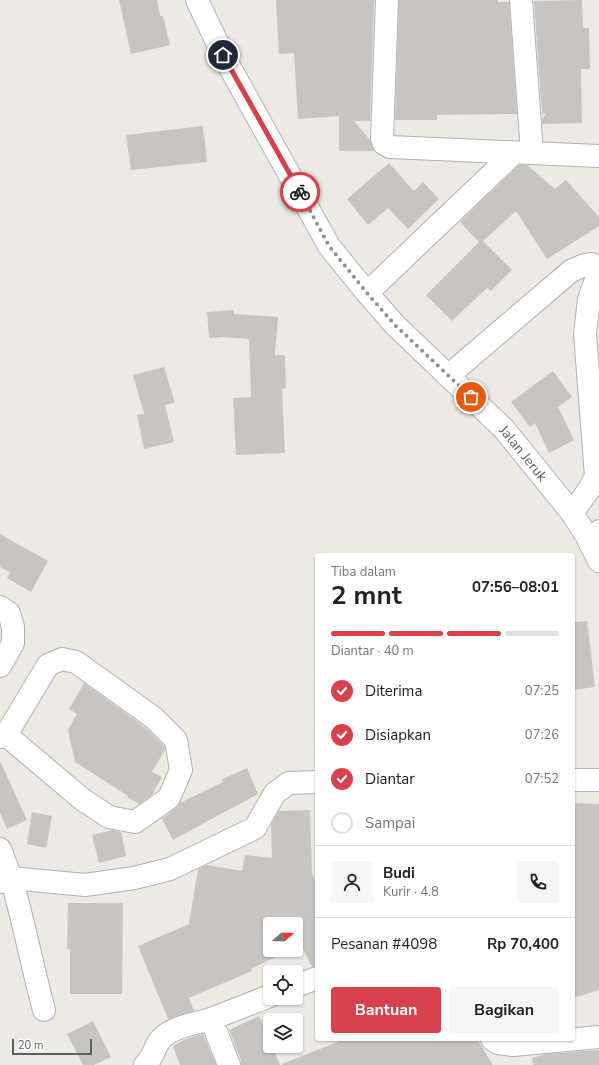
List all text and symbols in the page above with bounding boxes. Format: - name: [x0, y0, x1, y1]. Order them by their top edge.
- pin: [206, 38, 240, 72]
- icon: home: [212, 44, 234, 66]
- courier: [280, 172, 320, 212]
- icon: bike: [289, 181, 311, 203]
- pin: [454, 380, 488, 414]
- icon: bag: [460, 386, 482, 408]
- street label: Jalan Jeruk: [495, 420, 552, 486]
- text: Tiba dalam: [331, 563, 396, 581]
- text: 07:56–08:01: [472, 577, 559, 597]
- text: 2 mnt: [331, 578, 402, 613]
- text: Diantar · 40 m: [331, 642, 414, 660]
- icon: check: [331, 680, 353, 702]
- text: Diterima: [365, 681, 422, 701]
- text: 07:25: [525, 682, 559, 700]
- icon: check: [331, 724, 353, 746]
- text: Disiapkan: [365, 725, 431, 745]
- text: 07:26: [525, 726, 559, 744]
- icon: check: [331, 768, 353, 790]
- text: Diantar: [365, 769, 415, 789]
- text: 07:52: [525, 770, 559, 788]
- text: Sampai: [365, 813, 415, 833]
- button: person: [331, 861, 373, 903]
- button: phone: [517, 861, 559, 903]
- text: Budi: [383, 863, 415, 883]
- text: Kurir · 4.8: [383, 883, 439, 901]
- north arrow: [263, 917, 303, 957]
- map controls: [263, 917, 303, 1053]
- text: Pesanan #4098: [331, 934, 437, 954]
- text: Rp 70,400: [487, 934, 559, 954]
- button: locate: [263, 965, 303, 1005]
- button: Bantuan: [331, 987, 441, 1033]
- button: Bagikan: [449, 987, 559, 1033]
- button: layers: [263, 1013, 303, 1053]
- scale bar: [12, 1037, 92, 1056]
- text: 20 m: [18, 1038, 43, 1053]

